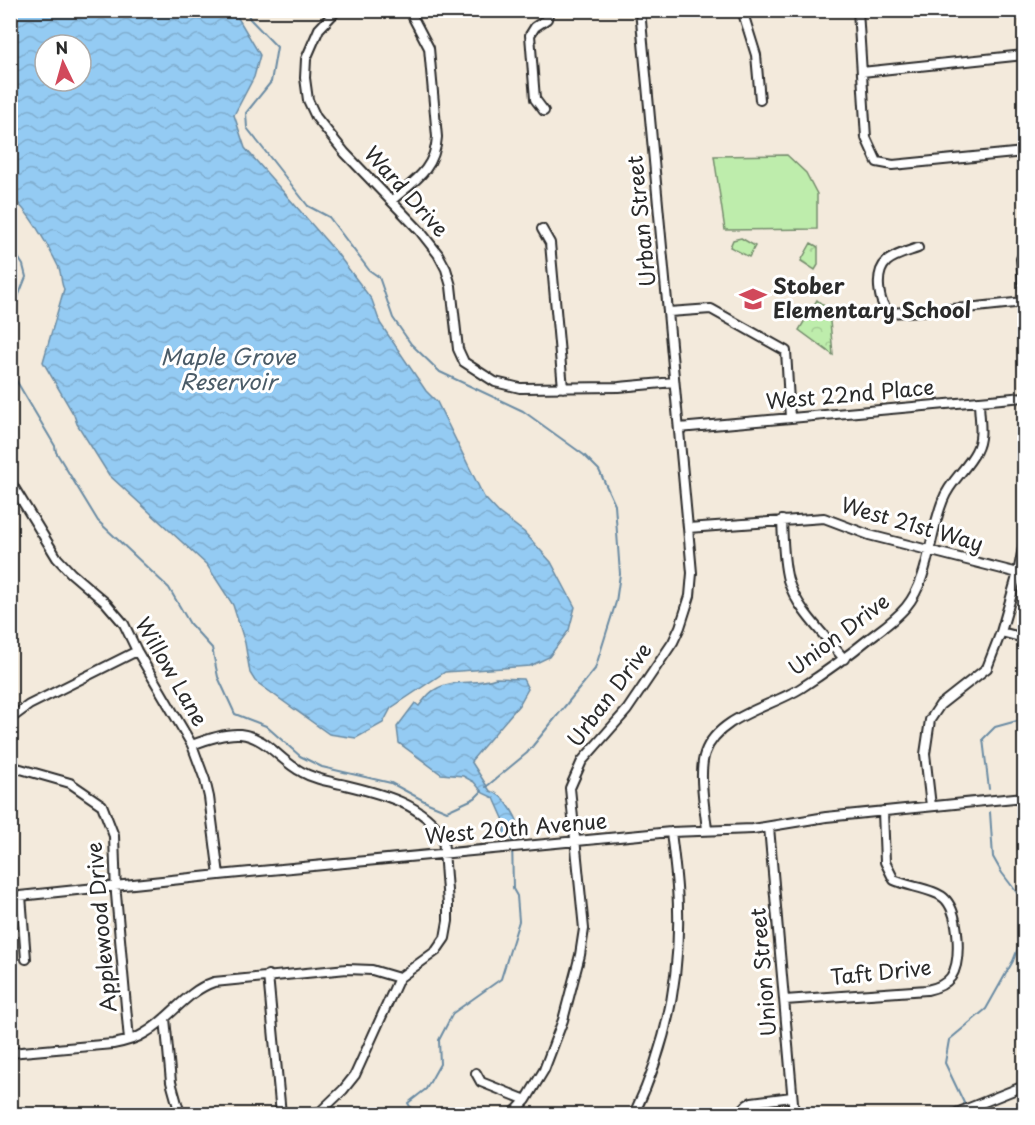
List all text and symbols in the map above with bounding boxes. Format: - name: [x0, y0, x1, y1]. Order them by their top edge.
- north arrow: [33, 33, 93, 93]
- text: N: [54, 35, 69, 60]
- street label: Ward Drive: [358, 138, 457, 243]
- street label: Urban Street: [617, 154, 663, 289]
- place label: Stober Elementary School: [773, 269, 971, 325]
- school or university icon: Stober Elementary School: [738, 284, 768, 314]
- water label: Maple Grove Reservoir: [161, 339, 297, 397]
- street label: West 22nd Place: [764, 370, 935, 416]
- street label: West 21st Way: [838, 487, 988, 559]
- street label: Union Drive: [780, 585, 895, 682]
- street label: Willow Lane: [128, 610, 217, 732]
- street label: Urban Drive: [558, 635, 659, 753]
- street label: West 20th Avenue: [423, 803, 608, 851]
- street label: Applewood Drive: [77, 841, 123, 1014]
- street label: Union Street: [740, 907, 784, 1038]
- street label: Taft Drive: [829, 950, 933, 992]

